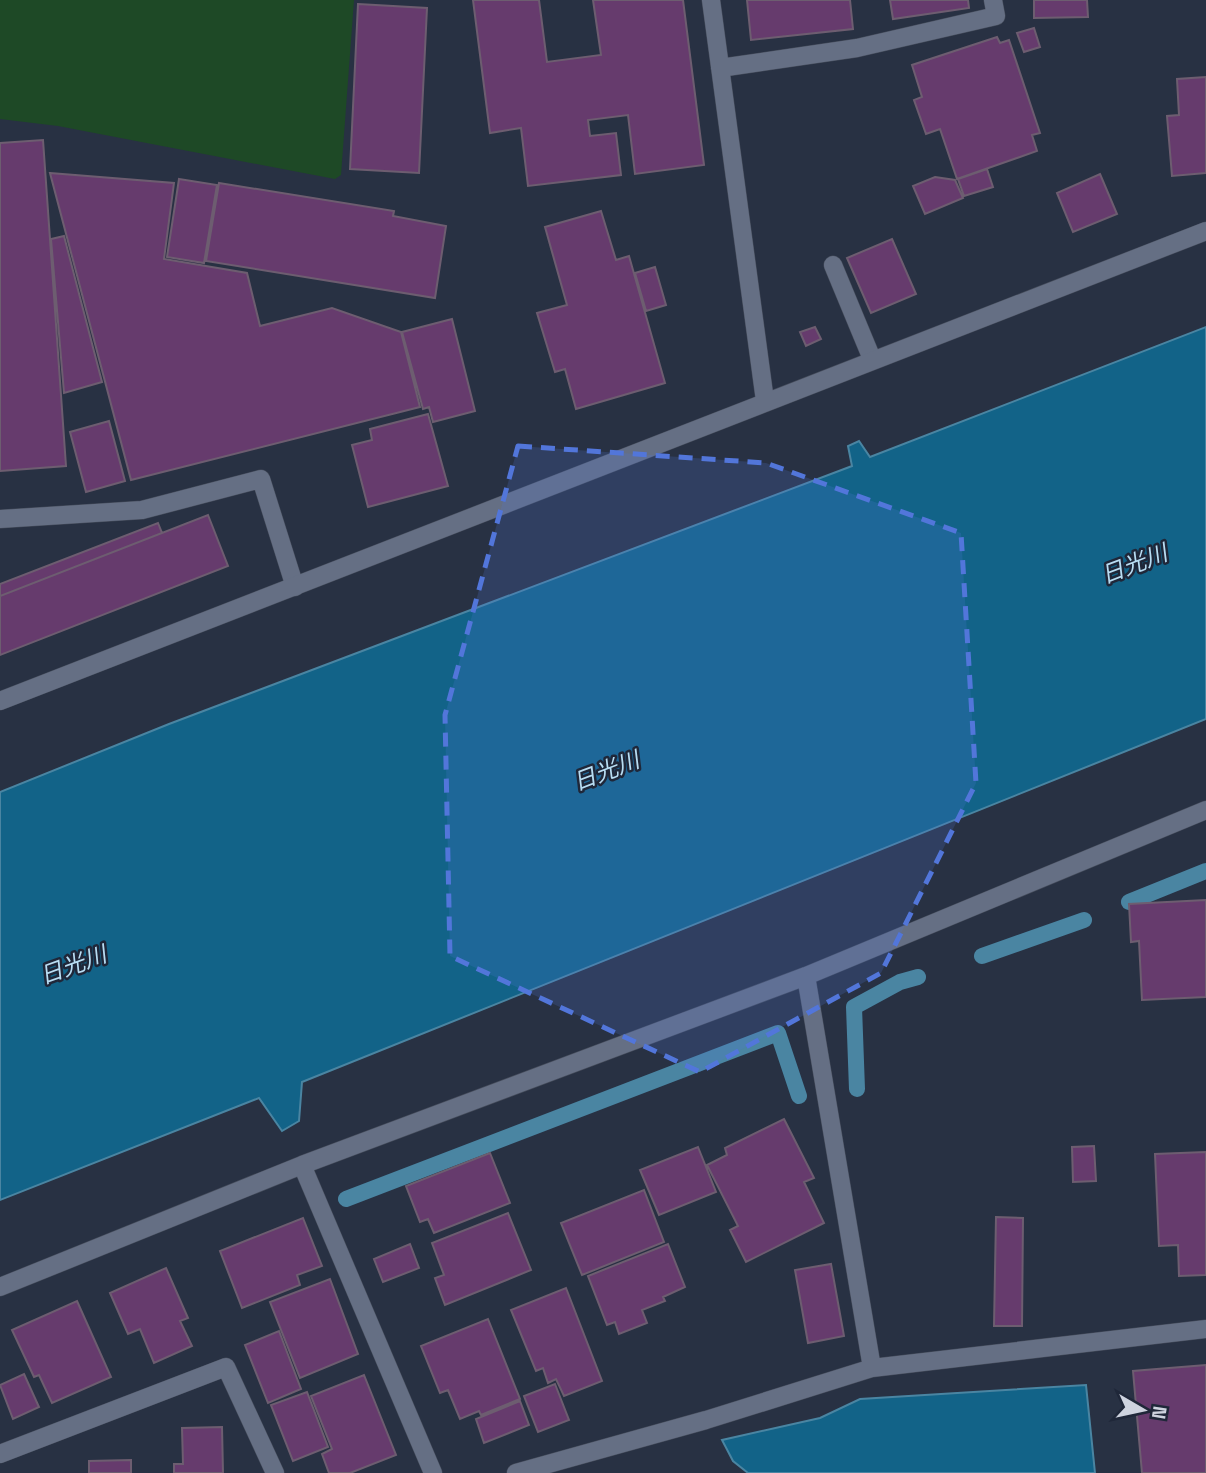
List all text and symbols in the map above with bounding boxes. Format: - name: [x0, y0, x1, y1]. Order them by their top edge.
- water label: 日光川: [1096, 537, 1174, 590]
- water label: 日光川: [568, 744, 646, 797]
- water label: 日光川: [35, 938, 113, 991]
- north arrow: [1108, 1375, 1178, 1445]
- text: N: [1146, 1404, 1173, 1421]

